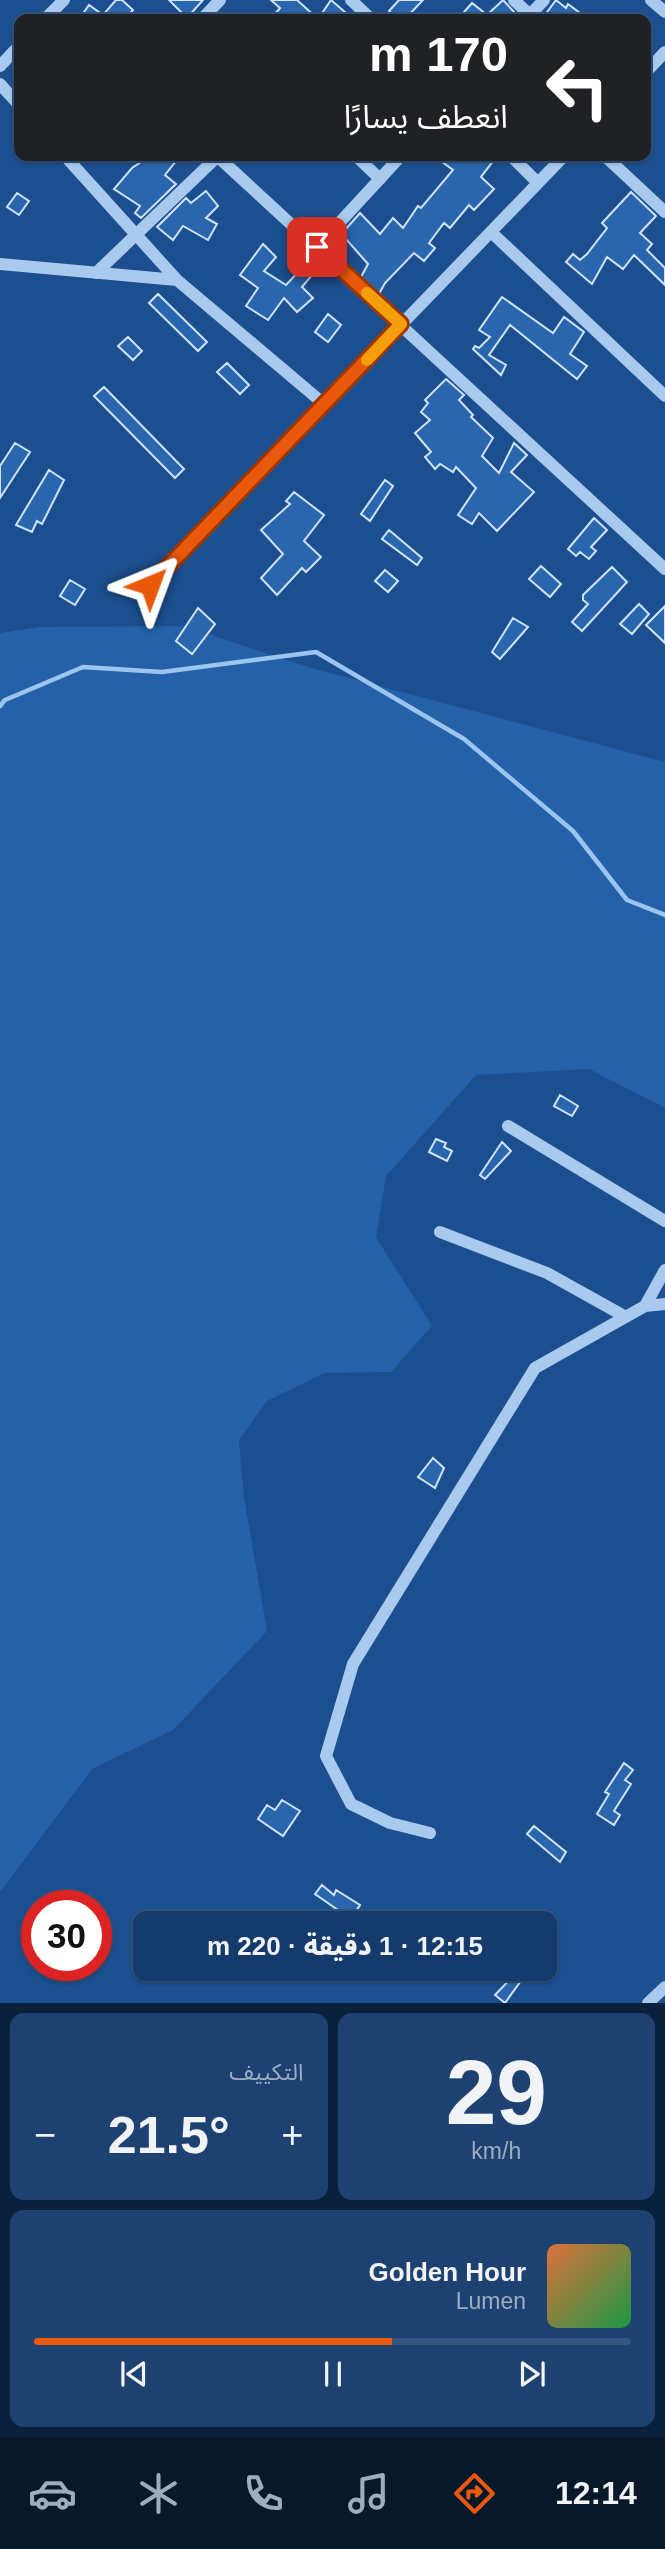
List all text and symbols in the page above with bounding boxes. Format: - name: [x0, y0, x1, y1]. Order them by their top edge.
- text: 170 m: [369, 27, 508, 81]
- icon: left: [532, 42, 623, 133]
- text: انعطف يسارًا: [344, 99, 508, 135]
- pin: [287, 217, 347, 277]
- icon: arrive: [298, 228, 336, 266]
- position arrow: [113, 548, 187, 622]
- speed limit sign: 30: [21, 1890, 112, 1981]
- text: 12:15 · 1 دقيقة · 220 m: [207, 1931, 483, 1961]
- text: 29: [446, 2042, 547, 2143]
- text: التكييف: [229, 2059, 304, 2085]
- text: 21.5°: [108, 2106, 230, 2164]
- text: −: [34, 2114, 56, 2156]
- text: +: [281, 2114, 303, 2156]
- text: km/h: [471, 2138, 521, 2164]
- text: Golden Hour: [369, 2257, 526, 2287]
- text: Lumen: [456, 2288, 526, 2314]
- icon: previous: [115, 2355, 153, 2393]
- icon: pause: [314, 2355, 352, 2393]
- icon: next: [513, 2355, 551, 2393]
- icon: car: [28, 2469, 77, 2518]
- icon: climate: [134, 2469, 183, 2518]
- icon: phone: [239, 2469, 288, 2518]
- icon: music: [344, 2469, 393, 2518]
- icon: directions: [450, 2469, 499, 2518]
- text: 12:14: [555, 2475, 637, 2511]

